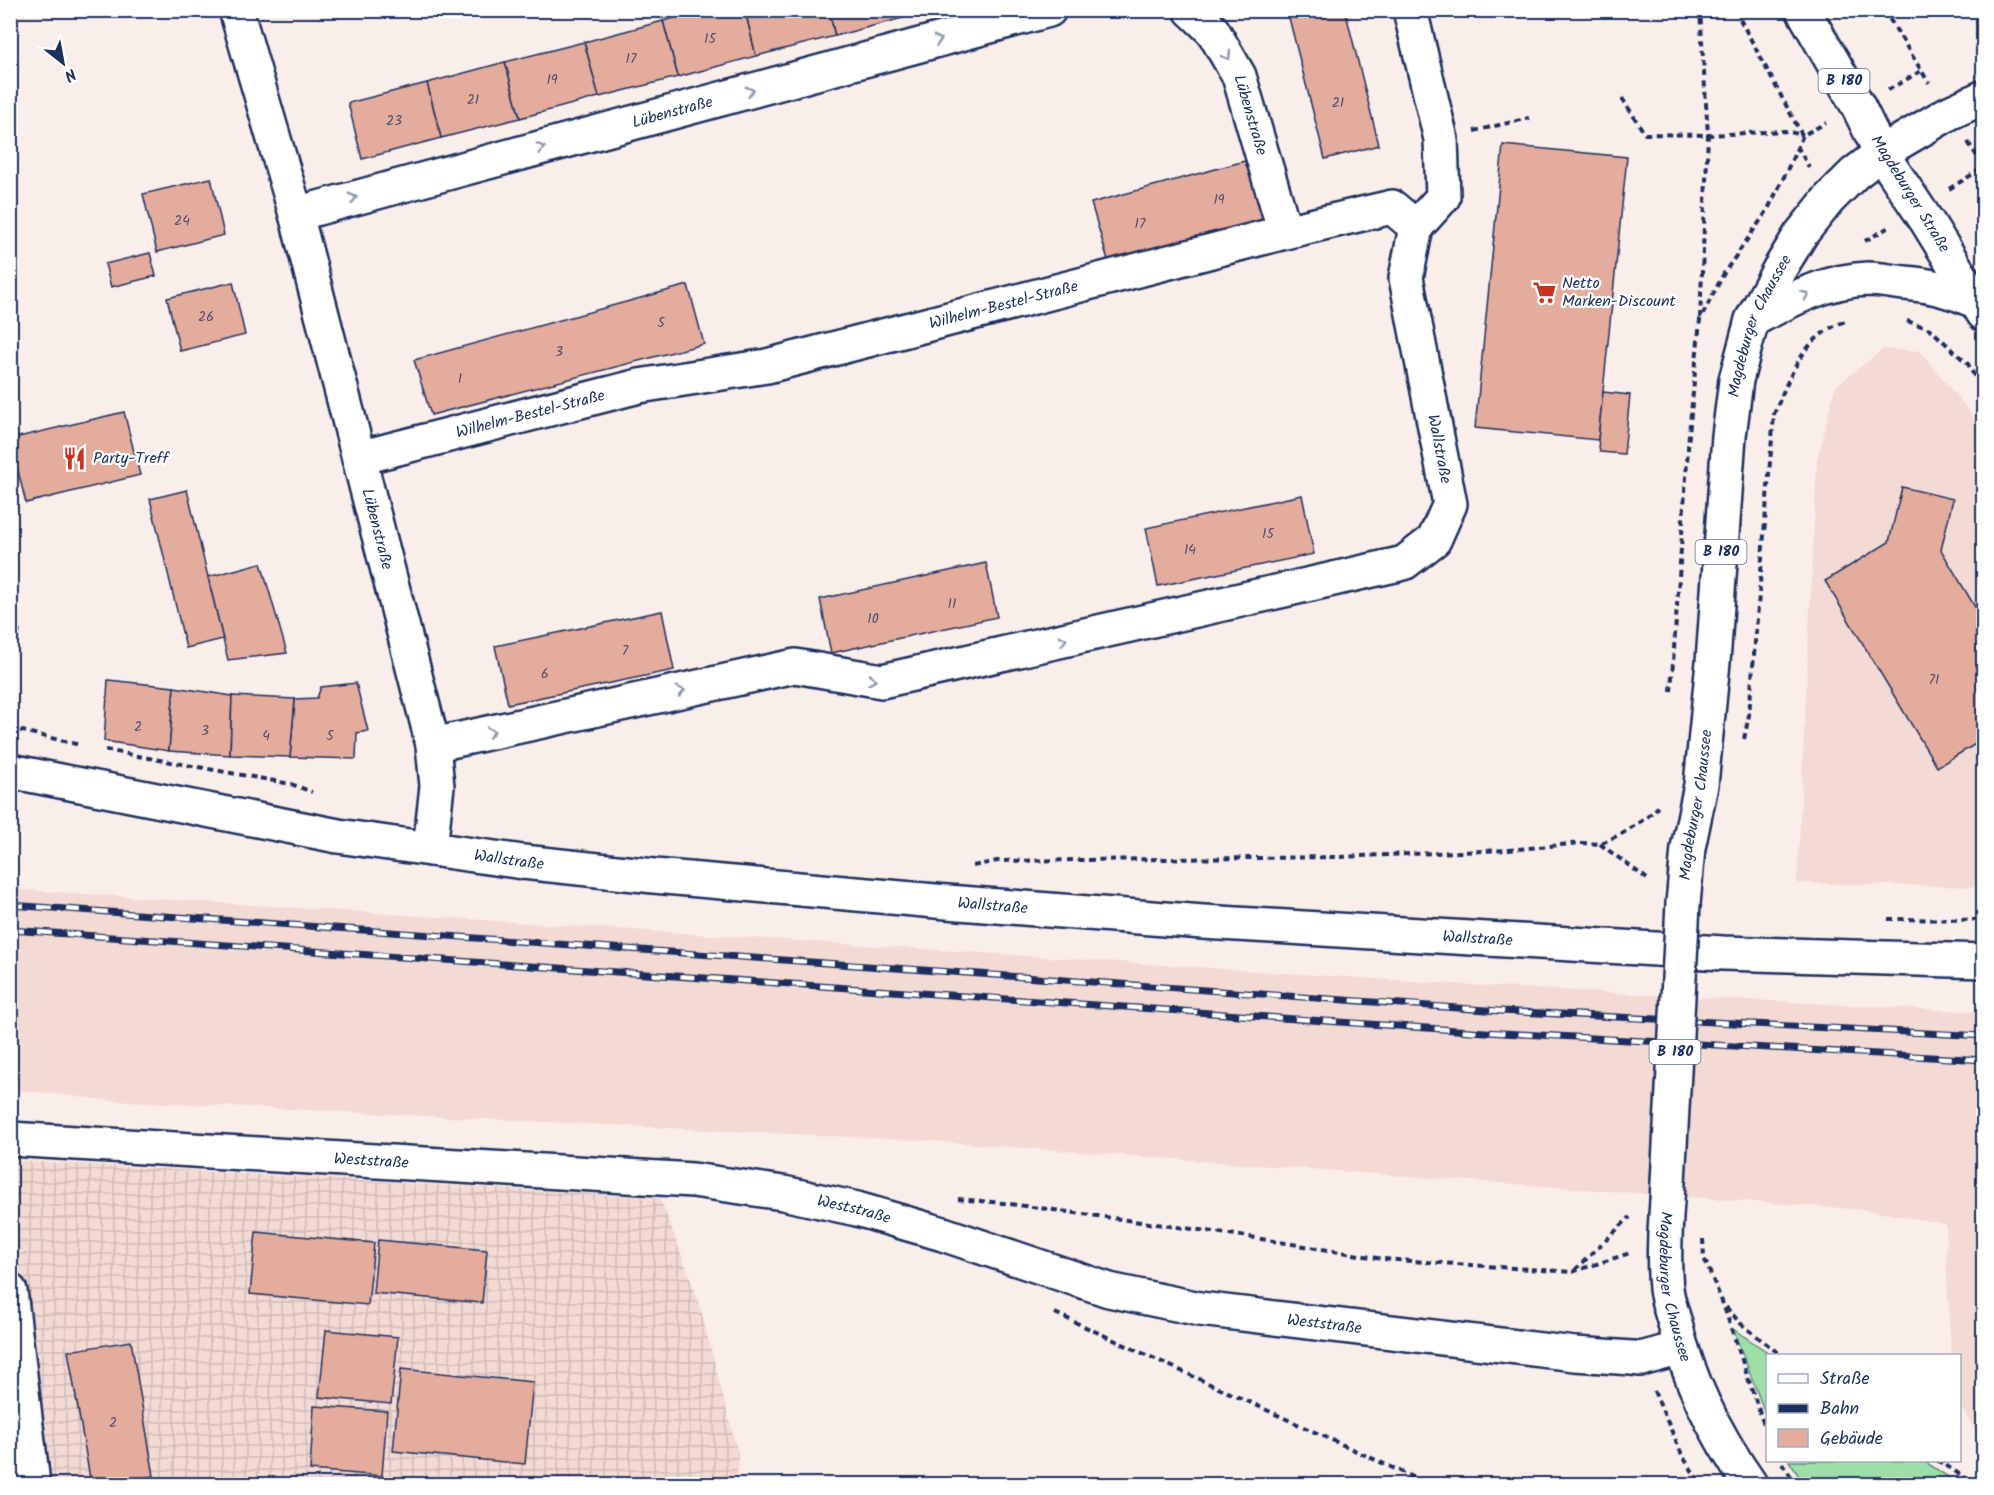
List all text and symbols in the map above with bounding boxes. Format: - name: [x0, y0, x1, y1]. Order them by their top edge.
- house number: 15: [704, 28, 717, 50]
- north arrow: [33, 33, 93, 93]
- one-way arrow: [933, 35, 943, 48]
- house number: 17: [626, 48, 637, 70]
- one-way arrow: [1220, 49, 1231, 60]
- text: N: [59, 61, 81, 88]
- house number: 19: [546, 69, 558, 91]
- road number: B 180: [1818, 69, 1870, 93]
- street label: Lübenstraße: [1227, 72, 1274, 158]
- one-way arrow: [744, 86, 754, 99]
- house number: 21: [467, 89, 479, 111]
- street label: Lübenstraße: [629, 89, 716, 135]
- house number: 21: [1332, 92, 1344, 114]
- house number: 23: [386, 110, 402, 132]
- street label: Magdeburger Straße: [1864, 130, 1956, 258]
- one-way arrow: [536, 142, 546, 155]
- house number: 19: [1213, 189, 1225, 211]
- one-way arrow: [348, 193, 358, 206]
- house number: 24: [174, 210, 190, 232]
- house number: 17: [1135, 213, 1146, 235]
- street label: Magdeburger Chaussee: [1721, 250, 1798, 399]
- place label: Netto Marken-Discount: [1562, 271, 1677, 314]
- street label: Wilhelm-Bestel-Straße: [926, 274, 1081, 336]
- supermarket icon: Netto Marken-Discount: [1531, 279, 1557, 305]
- one-way arrow: [1798, 290, 1809, 302]
- house number: 26: [198, 306, 214, 328]
- house number: 5: [657, 312, 666, 334]
- house number: 3: [555, 341, 563, 363]
- house number: 1: [458, 368, 462, 390]
- street label: Wilhelm-Bestel-Straße: [453, 383, 608, 445]
- street label: Wallstraße: [1420, 412, 1458, 486]
- restaurant icon: Party-Treff: [62, 445, 88, 471]
- place label: Party-Treff: [93, 446, 171, 471]
- street label: Lübenstraße: [355, 486, 400, 572]
- house number: 15: [1262, 523, 1275, 545]
- house number: 14: [1184, 539, 1196, 561]
- road number: B 180: [1696, 540, 1746, 564]
- house number: 11: [948, 593, 956, 615]
- house number: 10: [867, 608, 879, 630]
- one-way arrow: [1057, 635, 1067, 648]
- house number: 7: [622, 640, 629, 662]
- house number: 6: [541, 663, 549, 685]
- house number: 71: [1929, 669, 1939, 691]
- one-way arrow: [868, 673, 877, 685]
- one-way arrow: [676, 685, 686, 698]
- house number: 2: [134, 716, 142, 738]
- house number: 3: [201, 720, 209, 742]
- house number: 4: [262, 725, 270, 747]
- house number: 5: [326, 725, 335, 747]
- one-way arrow: [485, 727, 495, 740]
- street label: Magdeburger Chaussee: [1673, 728, 1719, 881]
- street label: Wallstraße: [472, 843, 545, 877]
- street label: Wallstraße: [957, 890, 1029, 921]
- street label: Wallstraße: [1442, 924, 1513, 953]
- road number: B 180: [1650, 1040, 1700, 1064]
- street label: Weststraße: [333, 1146, 410, 1175]
- street label: Weststraße: [815, 1188, 894, 1231]
- street label: Magdeburger Chaussee: [1652, 1211, 1698, 1365]
- street label: Weststraße: [1286, 1307, 1363, 1341]
- legend: [1766, 1354, 1961, 1462]
- text: Straße: [1820, 1365, 1870, 1394]
- text: Bahn: [1820, 1395, 1859, 1424]
- house number: 2: [109, 1412, 117, 1434]
- text: Gebäude: [1820, 1425, 1883, 1454]

